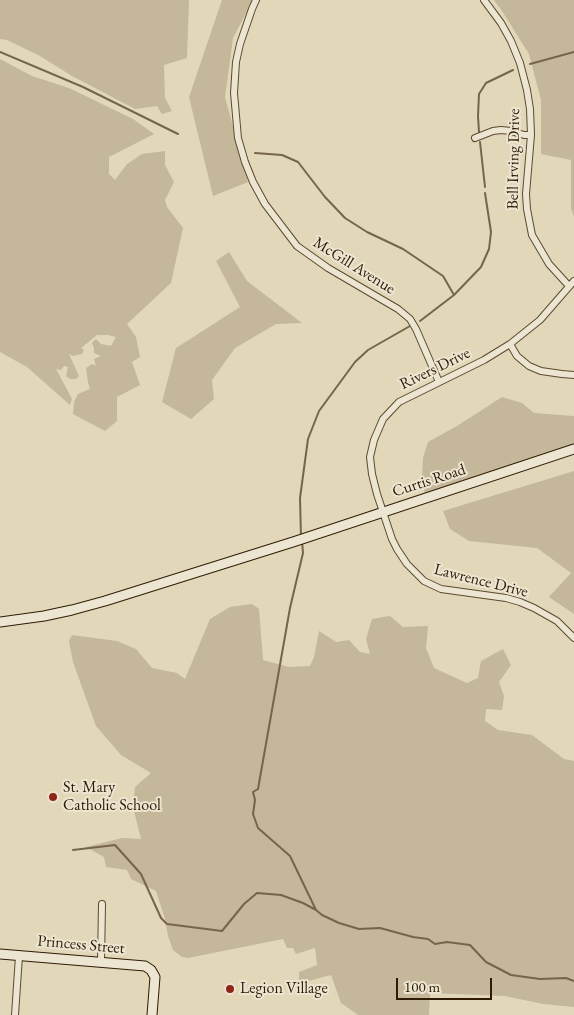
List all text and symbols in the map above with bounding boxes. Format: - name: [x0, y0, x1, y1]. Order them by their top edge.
- street label: Bell Irving Drive: [504, 108, 524, 210]
- street label: McGill Avenue: [309, 233, 399, 299]
- street label: Rivers Drive: [397, 344, 473, 394]
- street label: Curtis Road: [390, 460, 468, 502]
- street label: Lawrence Drive: [432, 560, 530, 602]
- place label: St. Mary Catholic School: [63, 778, 161, 816]
- marker: St. Mary Catholic School: [47, 791, 59, 803]
- street label: Princess Street: [36, 932, 126, 958]
- scale bar: [399, 968, 495, 1000]
- text: 100 m: [404, 977, 440, 996]
- place label: Legion Village: [240, 979, 328, 999]
- marker: Legion Village: [224, 983, 236, 995]

